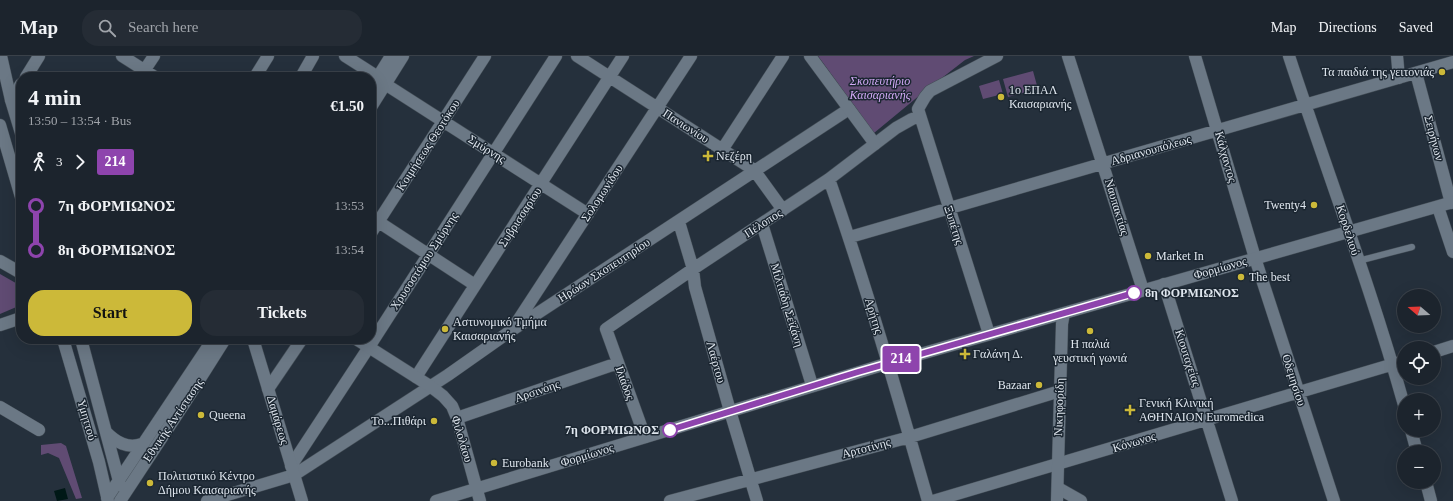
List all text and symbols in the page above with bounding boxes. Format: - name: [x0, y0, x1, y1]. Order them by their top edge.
- search box: [82, 10, 362, 46]
- text: Map: [20, 17, 58, 38]
- icon: search: [96, 17, 118, 39]
- text: Search here: [128, 19, 198, 35]
- text: Map: [1271, 20, 1296, 35]
- text: Directions: [1318, 20, 1377, 35]
- text: Saved: [1399, 20, 1433, 35]
- place label: Τα παιδιά της γειτονιάς: [1322, 65, 1434, 79]
- marker: Τα παιδιά της γειτονιάς: [1437, 67, 1447, 77]
- park label: Σκοπευτήριο Καισαριανής: [848, 74, 911, 102]
- place label: 1ο ΕΠΑΛ Καισαριανής: [1009, 83, 1072, 111]
- text: 4 min: [28, 85, 81, 110]
- marker: 1ο ΕΠΑΛ Καισαριανής: [996, 92, 1006, 102]
- street label: Κοιμήσεως Θεοτόκου: [393, 97, 463, 193]
- text: €1.50: [330, 98, 364, 114]
- street label: Πανιωνίου: [660, 106, 712, 146]
- text: 13:50 – 13:54 · Bus: [28, 113, 131, 128]
- street label: Σειρήνων: [1421, 114, 1447, 163]
- street label: Κάλχαντος: [1212, 130, 1240, 184]
- street label: Σμύρνης: [466, 132, 509, 166]
- street label: Αδριανουπόλεως: [1109, 132, 1193, 168]
- place label: Νεζέρη: [716, 149, 752, 163]
- icon: walk: [28, 151, 50, 173]
- icon: forward: [69, 151, 91, 173]
- marker: Νεζέρη: [703, 151, 713, 161]
- text: 3: [56, 154, 63, 169]
- text: 214: [105, 154, 126, 169]
- street label: Σολομωνίδου: [578, 162, 626, 224]
- street label: Ναυπακτίας: [1102, 177, 1132, 237]
- street label: Συβρισσαρίου: [495, 184, 545, 250]
- text: 7η ΦΟΡΜΙΩΝΟΣ: [58, 198, 175, 214]
- text: 13:53: [334, 198, 364, 213]
- place label: Twenty4: [1264, 198, 1306, 212]
- marker: Twenty4: [1309, 200, 1319, 210]
- street label: Κορδελιού: [1333, 203, 1363, 257]
- street label: Ξυπέτης: [941, 204, 967, 247]
- street label: Πέλοπος: [741, 205, 785, 240]
- street label: Χρυσοστόμου Σμύρνης: [387, 209, 461, 312]
- street label: Ηρώων Σκοπευτηρίου: [555, 235, 653, 305]
- text: 8η ΦΟΡΜΙΩΝΟΣ: [58, 242, 175, 258]
- text: 13:54: [334, 242, 364, 257]
- place label: Market In: [1156, 249, 1204, 263]
- marker: Market In: [1143, 251, 1153, 261]
- street label: Φορμίωνος: [1192, 254, 1248, 282]
- street label: Μιλτιάδη Σεϊζάνη: [768, 261, 806, 349]
- place label: The best: [1249, 270, 1291, 284]
- marker: The best: [1236, 272, 1246, 282]
- marker: 8η ΦΟΡΜΙΩΝΟΣ: [1126, 285, 1142, 301]
- place label: 8η ΦΟΡΜΙΩΝΟΣ: [1145, 286, 1239, 300]
- north arrow: [1397, 289, 1441, 333]
- map controls: [1397, 289, 1441, 489]
- button: Start: [28, 290, 192, 336]
- button: Tickets: [200, 290, 364, 336]
- street label: Αρήτης: [862, 296, 886, 336]
- place label: Αστυνομικό Τμήμα Καισαριανής: [453, 315, 548, 343]
- marker: Αστυνομικό Τμήμα Καισαριανής: [440, 324, 450, 334]
- marker: Η παλιά γευστική γωνιά: [1085, 326, 1095, 336]
- street label: Κιουταχείας: [1172, 328, 1204, 389]
- place label: Η παλιά γευστική γωνιά: [1052, 337, 1128, 365]
- street label: Λαέρτου: [703, 340, 729, 385]
- button: locate: [1397, 341, 1441, 385]
- line badge: 214: [878, 346, 924, 372]
- place label: Γαλάνη Δ.: [973, 347, 1023, 361]
- marker: Γαλάνη Δ.: [960, 349, 970, 359]
- text: 214: [891, 351, 912, 366]
- street label: Οδεμησίου: [1279, 352, 1309, 408]
- street label: Ιλιάδος: [612, 364, 638, 402]
- street label: Εθνικής Αντίστασης: [140, 375, 206, 464]
- street label: Αρσινόης: [513, 377, 562, 405]
- place label: Bazaar: [998, 378, 1031, 392]
- street label: Νικηφορίδη: [1051, 378, 1067, 436]
- marker: Bazaar: [1034, 380, 1044, 390]
- button: +: [1397, 393, 1441, 437]
- street label: Δαμάρεως: [264, 394, 292, 446]
- place label: Γενική Κλινική ΑΘΗΝΑΙΟΝ Euromedica: [1139, 396, 1265, 424]
- street label: Υμηττού: [74, 398, 100, 442]
- marker: Γενική Κλινική ΑΘΗΝΑΙΟΝ Euromedica: [1124, 404, 1136, 416]
- place label: Queena: [209, 408, 246, 422]
- marker: Queena: [196, 410, 206, 420]
- place label: Το...Πιθάρι: [371, 414, 427, 428]
- street label: Φιλολάου: [448, 414, 476, 464]
- marker: Το...Πιθάρι: [429, 416, 439, 426]
- marker: 7η ΦΟΡΜΙΩΝΟΣ: [662, 422, 678, 438]
- place label: 7η ΦΟΡΜΙΩΝΟΣ: [565, 423, 659, 437]
- street label: Κόνωνος: [1111, 429, 1157, 455]
- street label: Αρτοτίνης: [840, 435, 892, 461]
- street label: Φορμίωνος: [559, 440, 615, 470]
- button: −: [1397, 445, 1441, 489]
- place label: Eurobank: [502, 456, 549, 470]
- marker: Eurobank: [489, 458, 499, 468]
- place label: Πολιτιστικό Κέντρο Δήμου Καισαριανής: [158, 469, 256, 497]
- marker: Πολιτιστικό Κέντρο Δήμου Καισαριανής: [145, 478, 155, 488]

